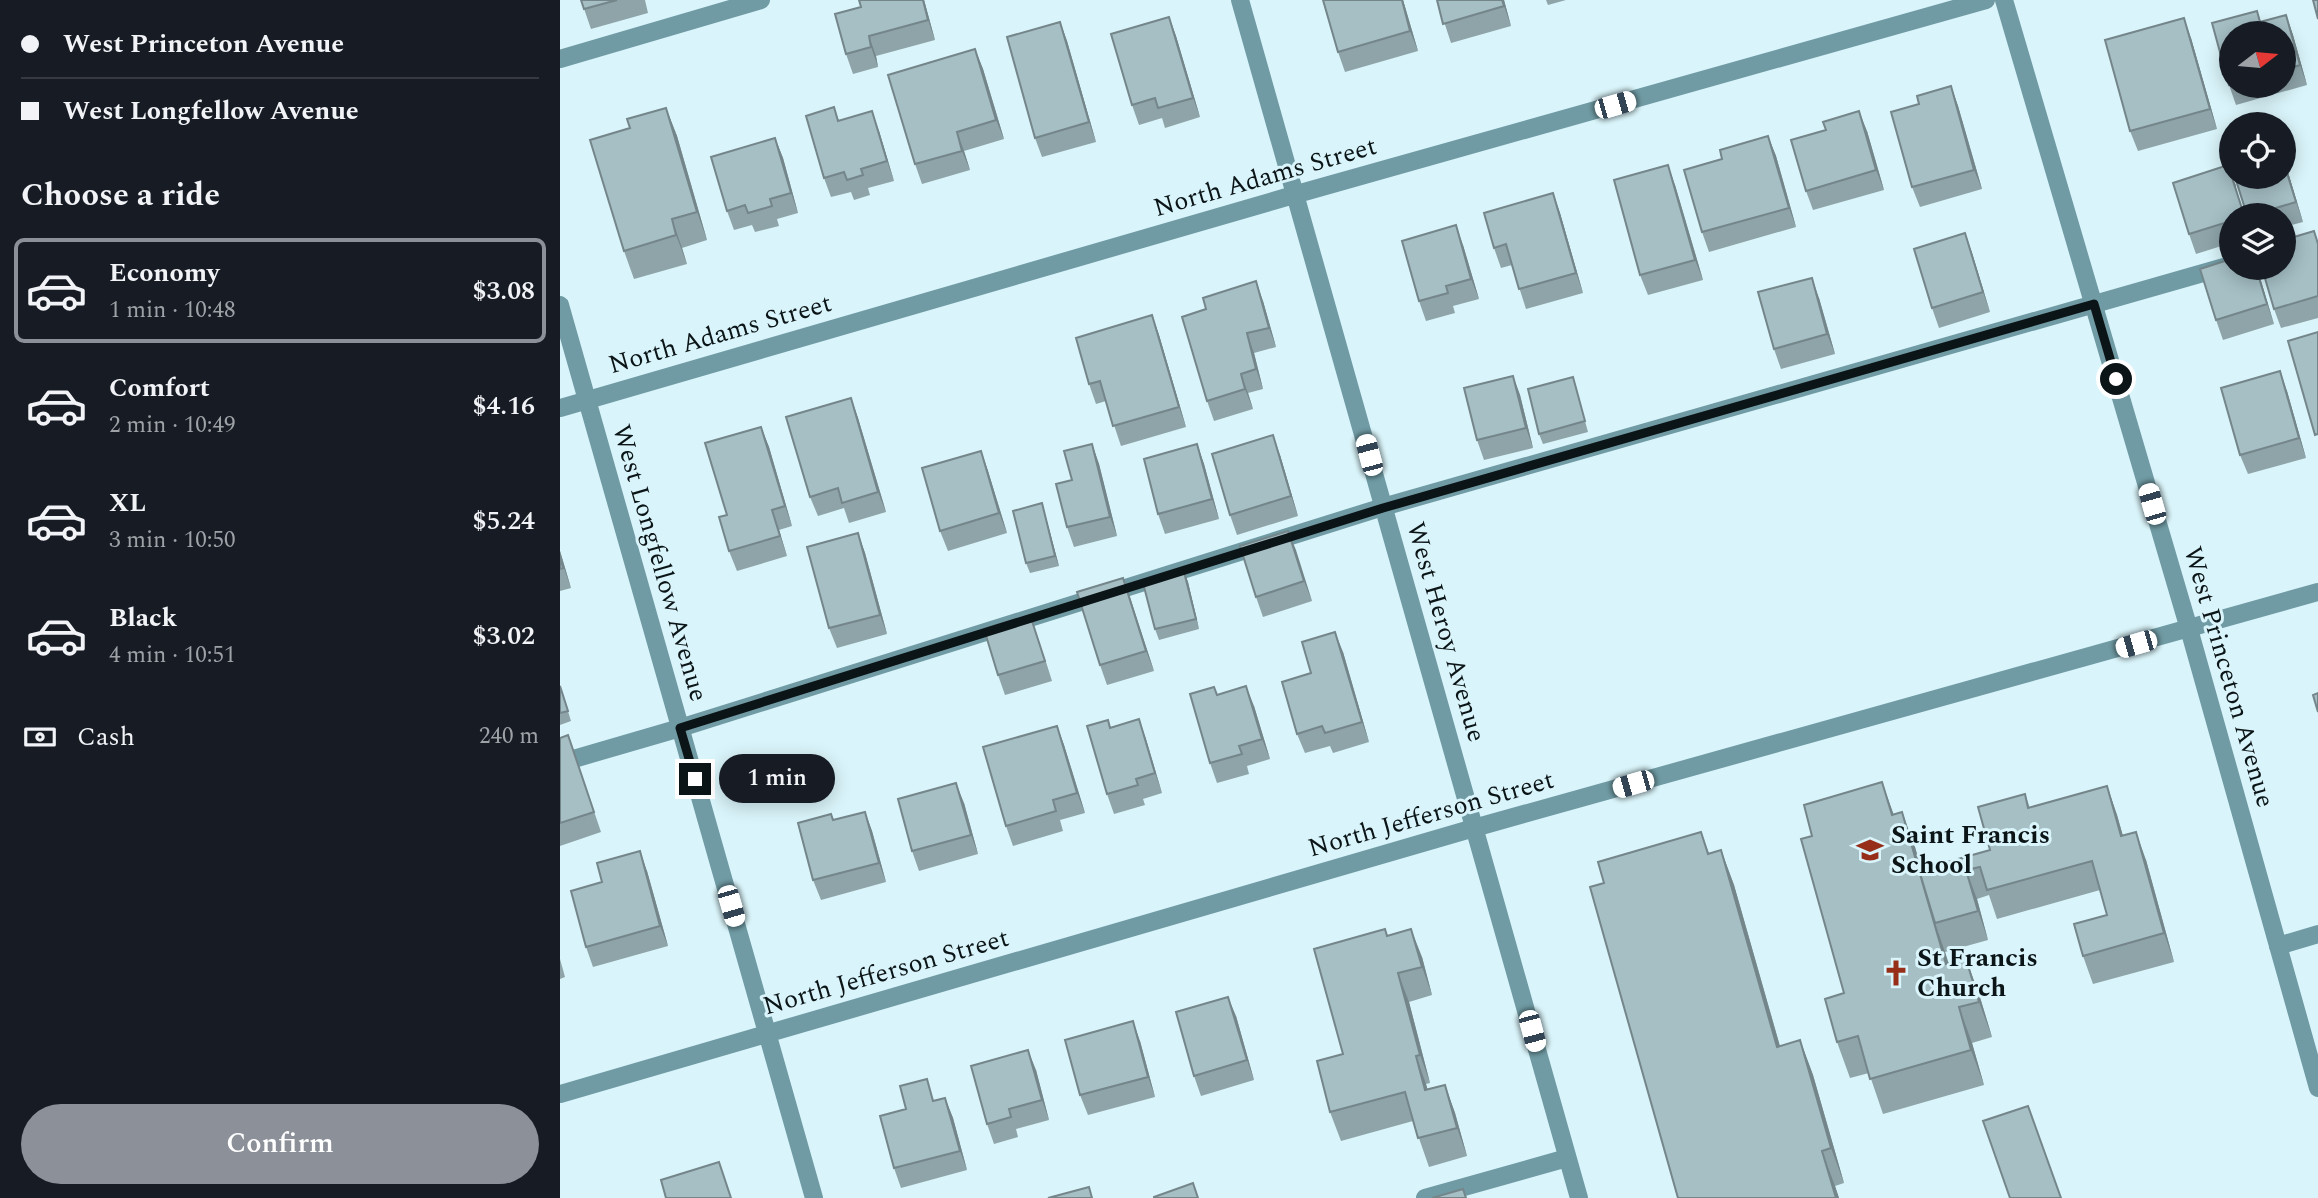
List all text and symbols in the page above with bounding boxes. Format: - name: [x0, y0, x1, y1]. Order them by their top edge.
- north arrow: [2219, 21, 2296, 98]
- map controls: [2219, 21, 2296, 280]
- text: West Princeton Avenue: [63, 24, 344, 64]
- car: [1592, 89, 1639, 121]
- text: West Longfellow Avenue: [63, 91, 359, 131]
- button: locate: [2219, 112, 2296, 189]
- street label: North Adams Street: [1149, 126, 1381, 228]
- text: Choose a ride: [21, 171, 220, 220]
- button: layers: [2219, 203, 2296, 280]
- text: Economy: [109, 253, 219, 293]
- icon: car: [25, 259, 88, 322]
- text: $3.08: [472, 271, 535, 311]
- street label: North Adams Street: [604, 283, 836, 385]
- text: 1 min · 10:48: [109, 293, 236, 328]
- route start: [2100, 363, 2132, 395]
- text: Comfort: [109, 368, 210, 408]
- icon: car: [25, 374, 88, 437]
- text: $4.16: [472, 386, 535, 426]
- text: 2 min · 10:49: [109, 408, 236, 443]
- street label: West Longfellow Avenue: [601, 420, 719, 706]
- car: [1354, 432, 1385, 478]
- car: [2137, 481, 2168, 527]
- text: XL: [109, 483, 146, 523]
- icon: car: [25, 489, 88, 552]
- text: $5.24: [472, 501, 535, 541]
- street label: West Heroy Avenue: [1395, 517, 1497, 747]
- text: 3 min · 10:50: [109, 523, 236, 558]
- street label: West Princeton Avenue: [2173, 542, 2285, 812]
- text: Black: [109, 598, 177, 638]
- icon: car: [25, 604, 88, 667]
- text: $3.02: [472, 616, 535, 656]
- car: [2113, 628, 2160, 660]
- text: 4 min · 10:51: [109, 638, 236, 673]
- text: Cash: [77, 717, 135, 757]
- icon: cash: [21, 718, 59, 756]
- text: 240 m: [479, 719, 539, 754]
- callout: 1 min: [720, 754, 835, 804]
- street label: North Jefferson Street: [1303, 760, 1559, 868]
- text: 1 min: [747, 761, 807, 796]
- route end: [679, 763, 711, 795]
- car: [1610, 768, 1657, 800]
- place label: Saint Francis School: [1891, 815, 2050, 885]
- school or university icon: Saint Francis School: [1855, 835, 1885, 865]
- car: [716, 883, 747, 929]
- street label: North Jefferson Street: [758, 918, 1014, 1026]
- place label: St Francis Church: [1917, 938, 2038, 1008]
- church icon: St Francis Church: [1881, 958, 1911, 988]
- car: [1517, 1008, 1548, 1054]
- button: Confirm: [21, 1104, 539, 1184]

